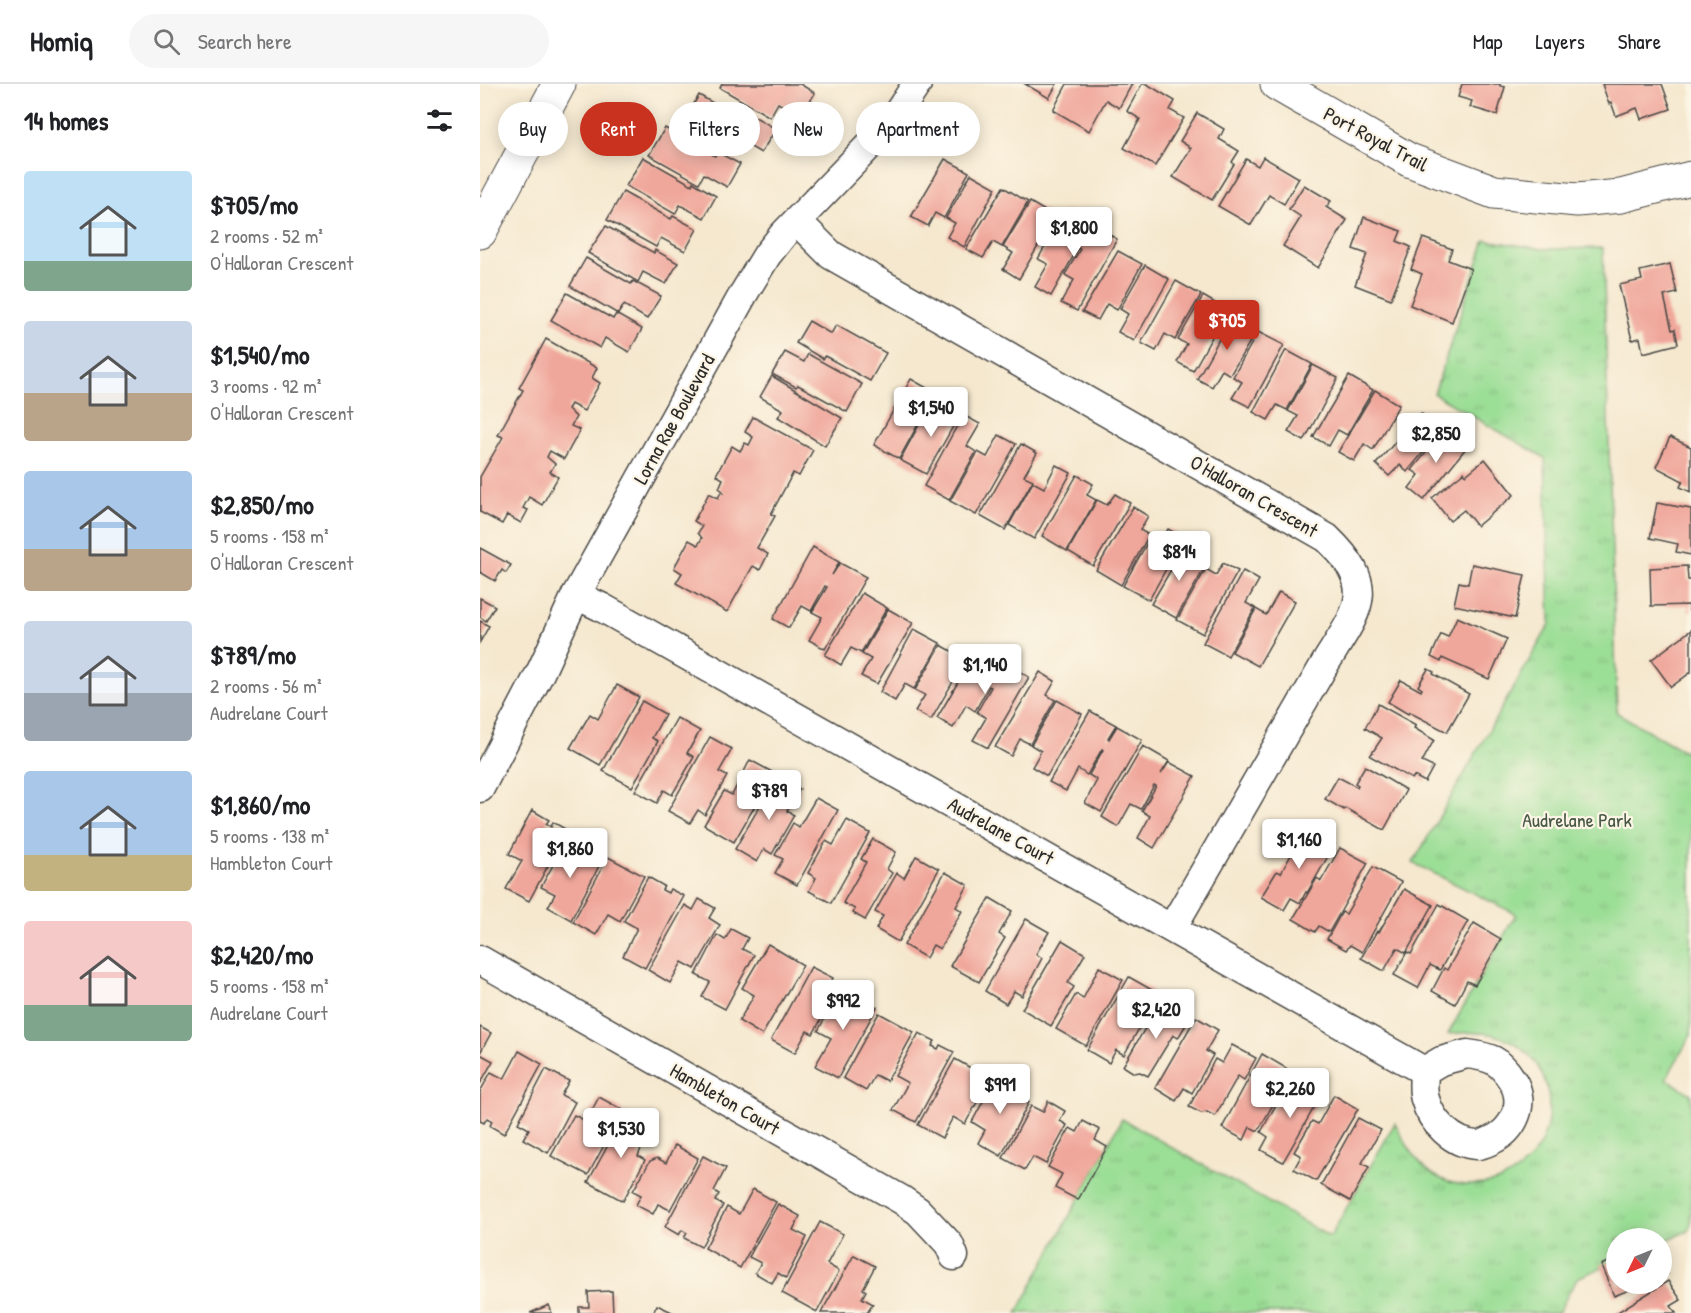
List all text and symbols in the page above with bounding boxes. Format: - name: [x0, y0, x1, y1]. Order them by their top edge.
- search box: [129, 14, 549, 68]
- text: Homiq: [30, 22, 93, 60]
- icon: search: [150, 25, 183, 58]
- text: Search here: [198, 26, 292, 56]
- text: Map: [1473, 27, 1502, 56]
- text: Layers: [1535, 27, 1585, 56]
- text: Share: [1618, 27, 1661, 56]
- street label: Port Royal Trail: [1319, 100, 1434, 178]
- chip: Buy: [498, 102, 568, 156]
- chip: Rent: [580, 102, 657, 156]
- chip: Filters: [669, 102, 760, 156]
- chip: New: [772, 102, 844, 156]
- chip: Apartment: [856, 102, 980, 156]
- text: 14 homes: [24, 103, 109, 138]
- icon: filters: [423, 104, 456, 137]
- text: $705/mo: [210, 187, 298, 222]
- icon: home: [72, 195, 144, 267]
- pin: $1,800: [1025, 207, 1123, 258]
- text: $1,800: [1050, 213, 1098, 240]
- text: 2 rooms · 52 m²: [210, 222, 323, 249]
- text: O'Halloran Crescent: [210, 249, 353, 276]
- pin: $705: [1191, 300, 1263, 351]
- text: $705: [1208, 306, 1246, 333]
- text: $1,540/mo: [210, 337, 309, 372]
- icon: home: [72, 345, 144, 417]
- street label: Lorna Rae Boulevard: [627, 349, 721, 489]
- text: 3 rooms · 92 m²: [210, 372, 321, 399]
- pin: $1,540: [882, 387, 980, 438]
- text: $1,540: [908, 393, 954, 420]
- text: O'Halloran Crescent: [210, 399, 353, 426]
- pin: $2,850: [1387, 413, 1485, 464]
- text: $2,850: [1411, 419, 1461, 446]
- street label: O'Halloran Crescent: [1185, 448, 1324, 544]
- text: $2,850/mo: [210, 487, 314, 522]
- icon: home: [72, 495, 144, 567]
- text: 5 rooms · 158 m²: [210, 522, 329, 549]
- pin: $814: [1143, 531, 1215, 582]
- text: $814: [1162, 537, 1196, 564]
- text: O'Halloran Crescent: [210, 549, 353, 576]
- text: $789/mo: [210, 637, 296, 672]
- pin: $1,140: [936, 644, 1034, 695]
- icon: home: [72, 645, 144, 717]
- text: $1,140: [962, 650, 1008, 677]
- text: 2 rooms · 56 m²: [210, 672, 322, 699]
- text: Audrelane Court: [210, 699, 328, 726]
- pin: $789: [733, 770, 805, 821]
- text: $789: [751, 776, 787, 803]
- text: $1,860/mo: [210, 787, 310, 822]
- street label: Audrelane Court: [943, 790, 1060, 871]
- icon: home: [72, 795, 144, 867]
- park label: Audrelane Park: [1522, 806, 1632, 833]
- pin: $1,160: [1250, 819, 1348, 870]
- text: 5 rooms · 138 m²: [210, 822, 329, 849]
- text: $1,160: [1276, 825, 1322, 852]
- pin: $1,860: [521, 828, 619, 879]
- text: $1,860: [546, 834, 594, 861]
- text: Hambleton Court: [210, 849, 333, 876]
- text: $2,420/mo: [210, 937, 313, 972]
- icon: home: [72, 945, 144, 1017]
- text: 5 rooms · 158 m²: [210, 972, 329, 999]
- pin: $992: [807, 980, 879, 1031]
- text: $992: [826, 986, 860, 1013]
- pin: $2,420: [1107, 989, 1205, 1040]
- text: $2,420: [1131, 995, 1181, 1022]
- text: Audrelane Court: [210, 999, 328, 1026]
- street label: Hambleton Court: [665, 1056, 786, 1141]
- pin: $991: [964, 1064, 1036, 1115]
- pin: $2,260: [1241, 1068, 1339, 1119]
- text: $991: [984, 1070, 1016, 1097]
- text: $2,260: [1265, 1074, 1315, 1101]
- pin: $1,530: [572, 1108, 670, 1159]
- text: $1,530: [597, 1114, 645, 1141]
- north arrow: [1606, 1228, 1672, 1294]
- map controls: [1606, 1228, 1672, 1294]

